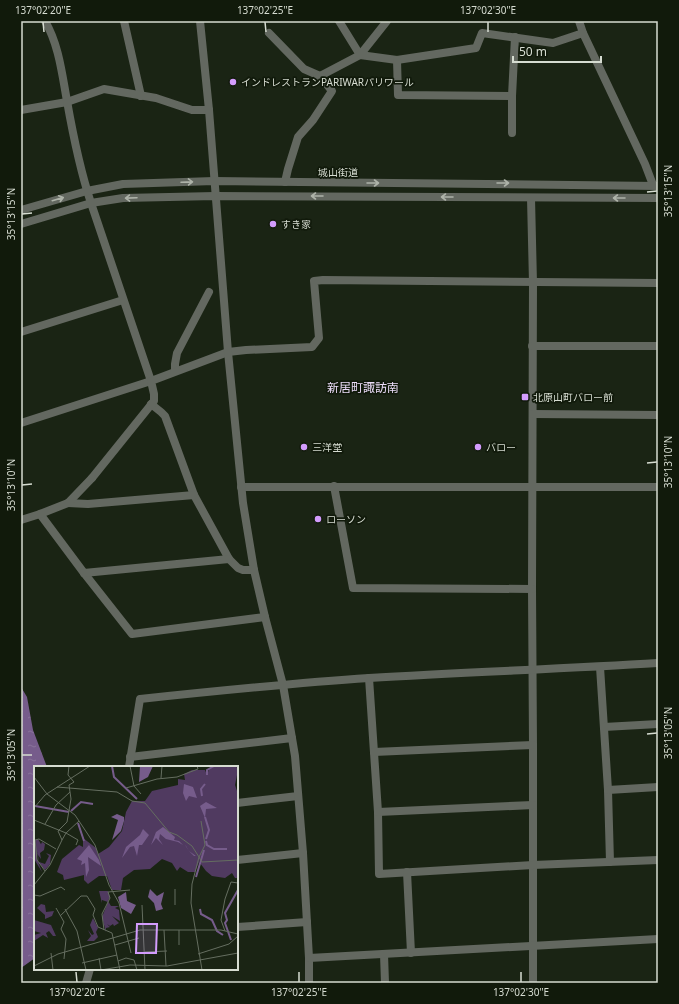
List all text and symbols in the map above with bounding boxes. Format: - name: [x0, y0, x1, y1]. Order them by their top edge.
- text: 137°02'20"E: [15, 3, 71, 17]
- text: 137°02'25"E: [237, 3, 293, 17]
- text: 137°02'30"E: [460, 3, 516, 17]
- scale bar: [513, 38, 601, 64]
- text: 50 m: [519, 43, 547, 60]
- place label: インドレストランPARIWARパリワール: [241, 75, 414, 89]
- marker: インドレストランPARIWARパリワール: [228, 77, 238, 87]
- street label: 城山街道: [318, 165, 358, 179]
- text: 35°13'15"N: [661, 165, 675, 217]
- one-way arrow: [180, 178, 193, 186]
- one-way arrow: [366, 179, 379, 187]
- one-way arrow: [496, 179, 509, 187]
- text: 35°13'15"N: [4, 188, 18, 240]
- one-way arrow: [311, 192, 324, 200]
- one-way arrow: [441, 193, 454, 201]
- one-way arrow: [125, 194, 138, 202]
- one-way arrow: [613, 194, 626, 202]
- one-way arrow: [52, 195, 65, 202]
- place label: すき家: [281, 217, 311, 231]
- marker: すき家: [268, 219, 278, 229]
- district label: 新居町諏訪南: [327, 379, 399, 396]
- place label: 北原山町バロー前: [533, 390, 613, 404]
- marker: 北原山町バロー前: [520, 392, 530, 402]
- text: 35°13'10"N: [661, 436, 675, 488]
- place label: 三洋堂: [312, 440, 342, 454]
- place label: バロー: [486, 440, 516, 454]
- marker: 三洋堂: [299, 442, 309, 452]
- marker: バロー: [473, 442, 483, 452]
- text: 35°13'10"N: [4, 459, 18, 511]
- place label: ローソン: [326, 512, 366, 526]
- marker: ローソン: [313, 514, 323, 524]
- text: 35°13'05"N: [661, 707, 675, 759]
- text: 35°13'05"N: [4, 729, 18, 781]
- inset map: [34, 766, 238, 970]
- text: 137°02'20"E: [49, 985, 105, 999]
- text: 137°02'25"E: [271, 985, 327, 999]
- text: 137°02'30"E: [493, 985, 549, 999]

